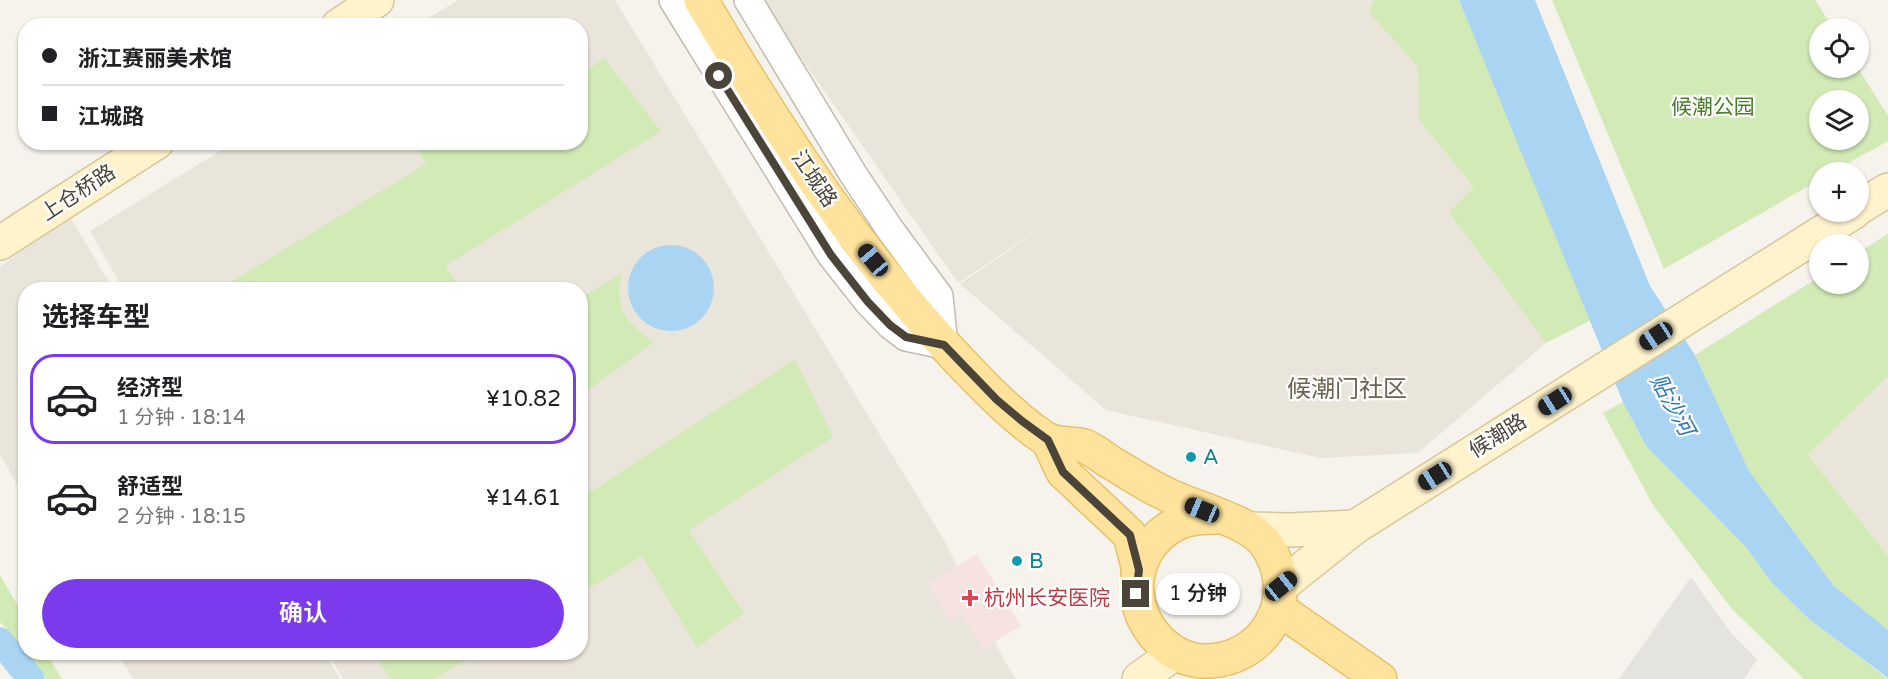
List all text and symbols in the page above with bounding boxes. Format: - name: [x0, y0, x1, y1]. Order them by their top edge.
- map controls: [1809, 18, 1869, 294]
- button: locate: [1809, 18, 1869, 78]
- text: 浙江赛丽美术馆: [78, 46, 232, 72]
- route start: [705, 62, 732, 89]
- button: layers: [1809, 90, 1869, 150]
- park label: 候潮公园: [1671, 95, 1755, 120]
- text: 江城路: [78, 104, 144, 130]
- street label: 江城路: [786, 146, 842, 212]
- street label: 上仓桥路: [36, 160, 120, 226]
- button: +: [1809, 162, 1869, 222]
- button: −: [1809, 234, 1869, 294]
- car: [855, 240, 891, 280]
- text: 选择车型: [42, 301, 150, 334]
- car: [1636, 319, 1676, 353]
- water label: 贴沙河: [1645, 370, 1701, 444]
- icon: car: [45, 372, 99, 426]
- text: 经济型: [117, 375, 183, 401]
- district label: 候潮门社区: [1287, 375, 1407, 404]
- car: [1535, 384, 1575, 418]
- text: ¥10.82: [486, 386, 561, 412]
- text: 1 分钟 · 18:14: [117, 406, 246, 430]
- street label: 候潮路: [1465, 409, 1531, 463]
- place label: A: [1203, 445, 1219, 470]
- marker: A: [1184, 450, 1198, 464]
- car: [1415, 459, 1455, 493]
- icon: car: [45, 471, 99, 525]
- text: 舒适型: [117, 474, 183, 500]
- text: ¥14.61: [486, 485, 561, 511]
- car: [1182, 495, 1222, 525]
- text: 2 分钟 · 18:15: [117, 505, 246, 529]
- place label: B: [1029, 549, 1044, 574]
- marker: B: [1010, 554, 1024, 568]
- car: [1261, 568, 1301, 604]
- callout: 1 分钟: [1157, 573, 1241, 615]
- button: 确认: [42, 579, 564, 648]
- route end: [1122, 580, 1149, 607]
- text: 1 分钟: [1169, 582, 1227, 606]
- place label: 杭州长安医院: [984, 586, 1110, 611]
- marker: 杭州长安医院: [961, 589, 979, 607]

